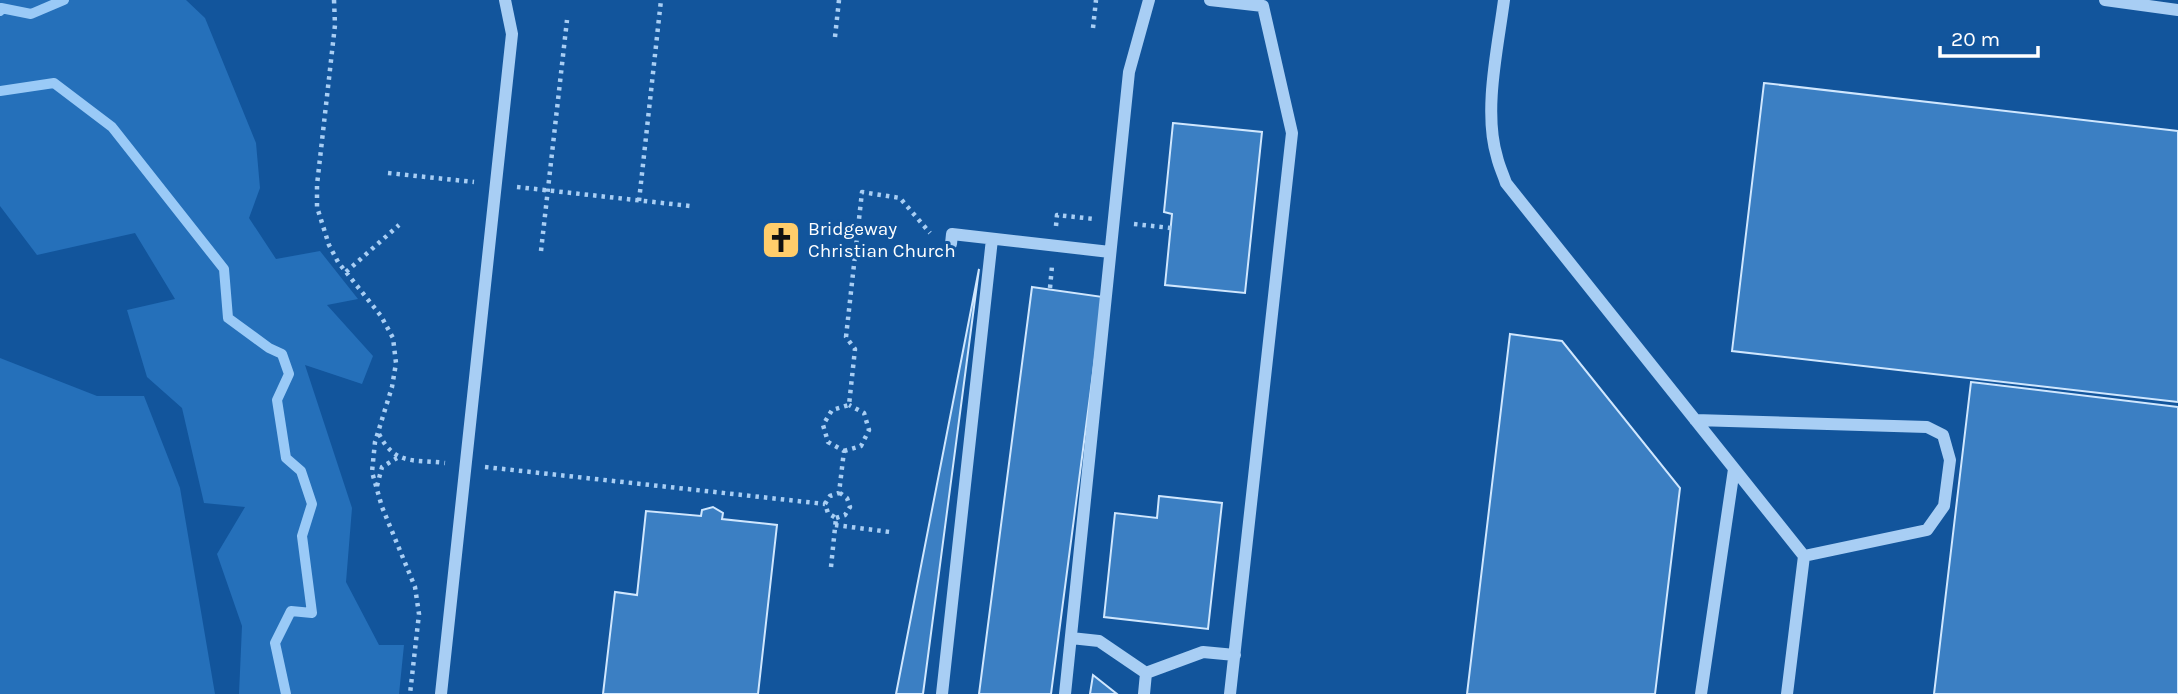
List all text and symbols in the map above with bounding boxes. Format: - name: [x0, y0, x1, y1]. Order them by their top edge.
- scale bar: [1940, 14, 2038, 58]
- text: 20 m: [1951, 27, 2000, 51]
- place label: Bridgeway Christian Church: [808, 218, 956, 262]
- church icon: Bridgeway Christian Church: [760, 219, 802, 261]

